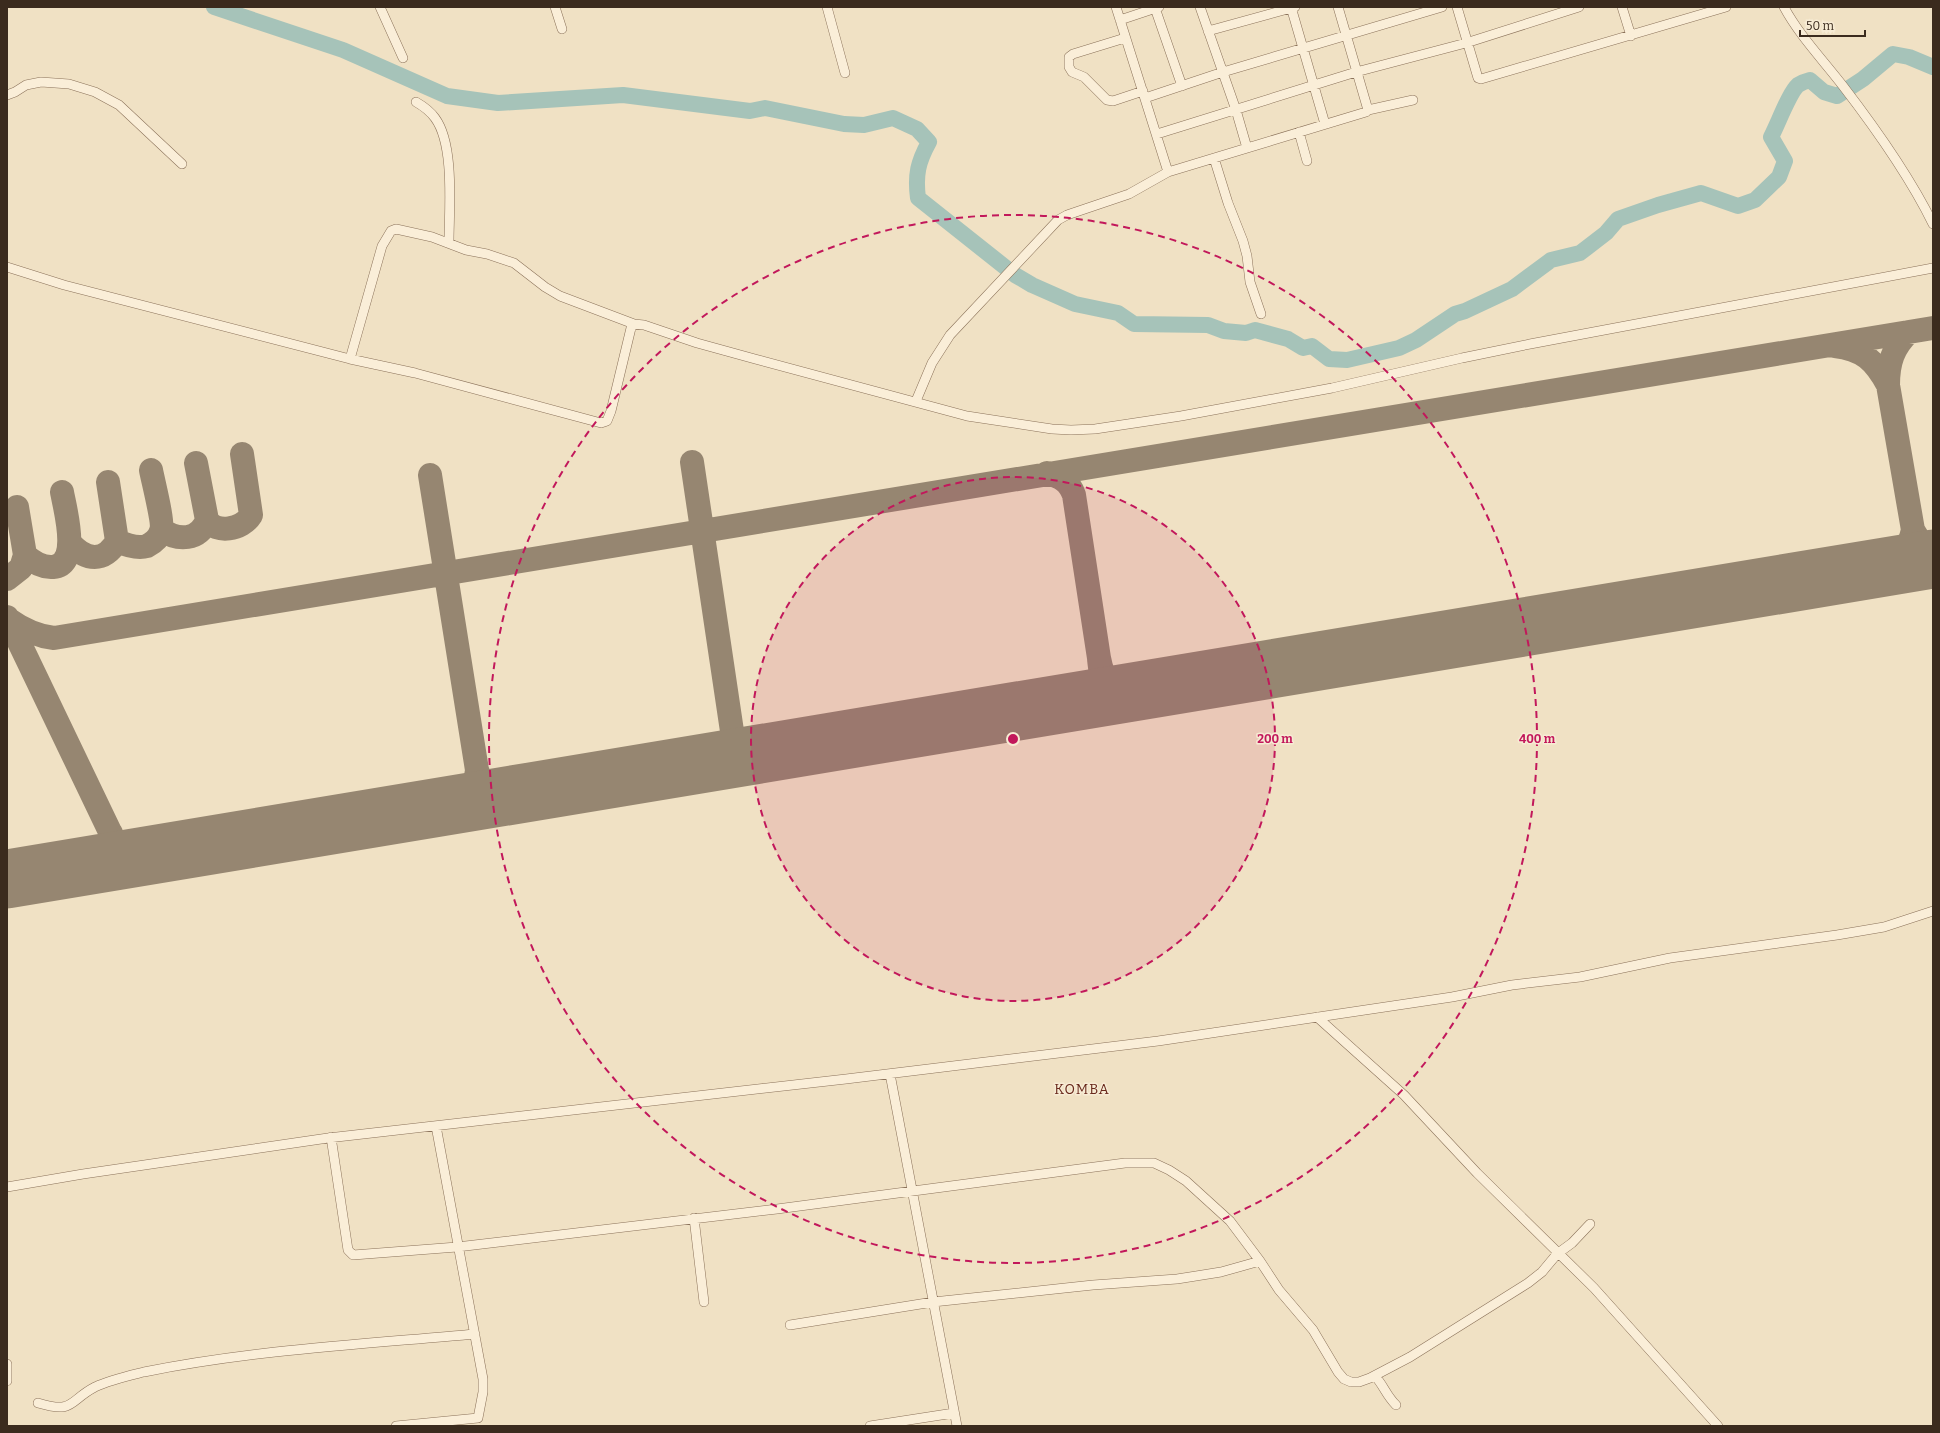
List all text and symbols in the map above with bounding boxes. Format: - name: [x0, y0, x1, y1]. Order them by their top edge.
- scale bar: [1800, 12, 1865, 38]
- text: 50 m: [1806, 19, 1835, 33]
- centre of rings: [1006, 732, 1020, 746]
- text: 200 m: [1257, 732, 1293, 746]
- text: 400 m: [1519, 732, 1556, 746]
- district label: KOMBA: [1054, 1081, 1110, 1098]

